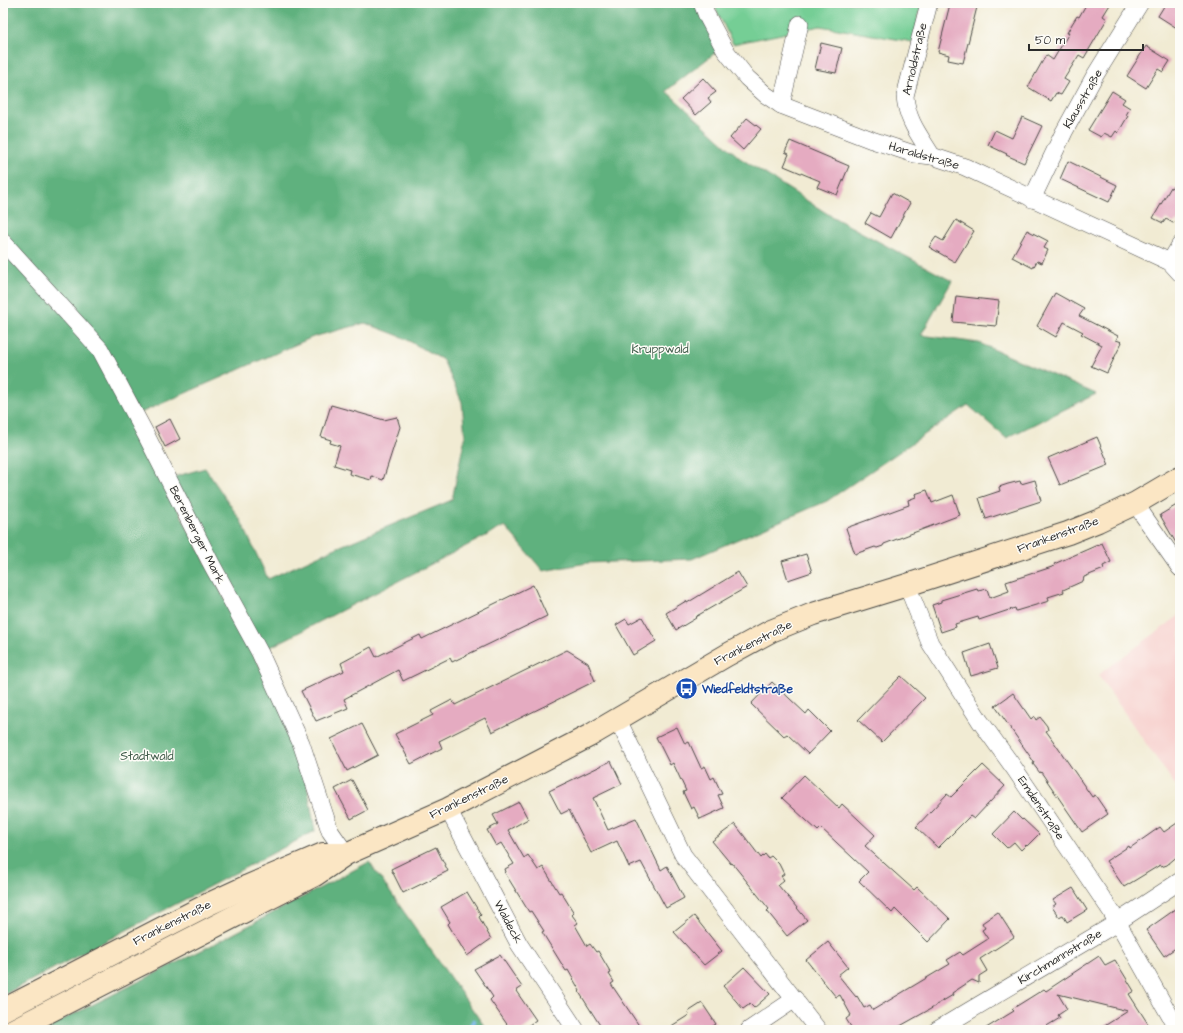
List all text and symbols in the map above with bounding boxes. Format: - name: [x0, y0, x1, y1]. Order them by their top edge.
- street label: Arnoldstraße: [898, 21, 932, 97]
- scale bar: [1029, 26, 1143, 52]
- text: 50 m: [1035, 32, 1066, 49]
- street label: Klausstraße: [1059, 66, 1107, 132]
- street label: Haraldstraße: [887, 138, 962, 174]
- park label: Kruppwald: [631, 341, 689, 358]
- street label: Berenberger Mark: [164, 483, 229, 588]
- street label: Frankenstraße: [1015, 512, 1102, 558]
- street label: Frankenstraße: [711, 616, 795, 670]
- bus stop icon: Wiedfeldtstraße: [674, 676, 700, 702]
- place label: Wiedfeldtstraße: [701, 681, 793, 698]
- park label: Stadtwald: [120, 748, 174, 765]
- street label: Frankenstraße: [427, 770, 512, 823]
- street label: Emdenstraße: [1013, 773, 1069, 844]
- street label: Frankenstraße: [130, 896, 214, 950]
- street label: Waldeck: [489, 897, 527, 947]
- street label: Kirchmannstraße: [1015, 925, 1106, 989]

